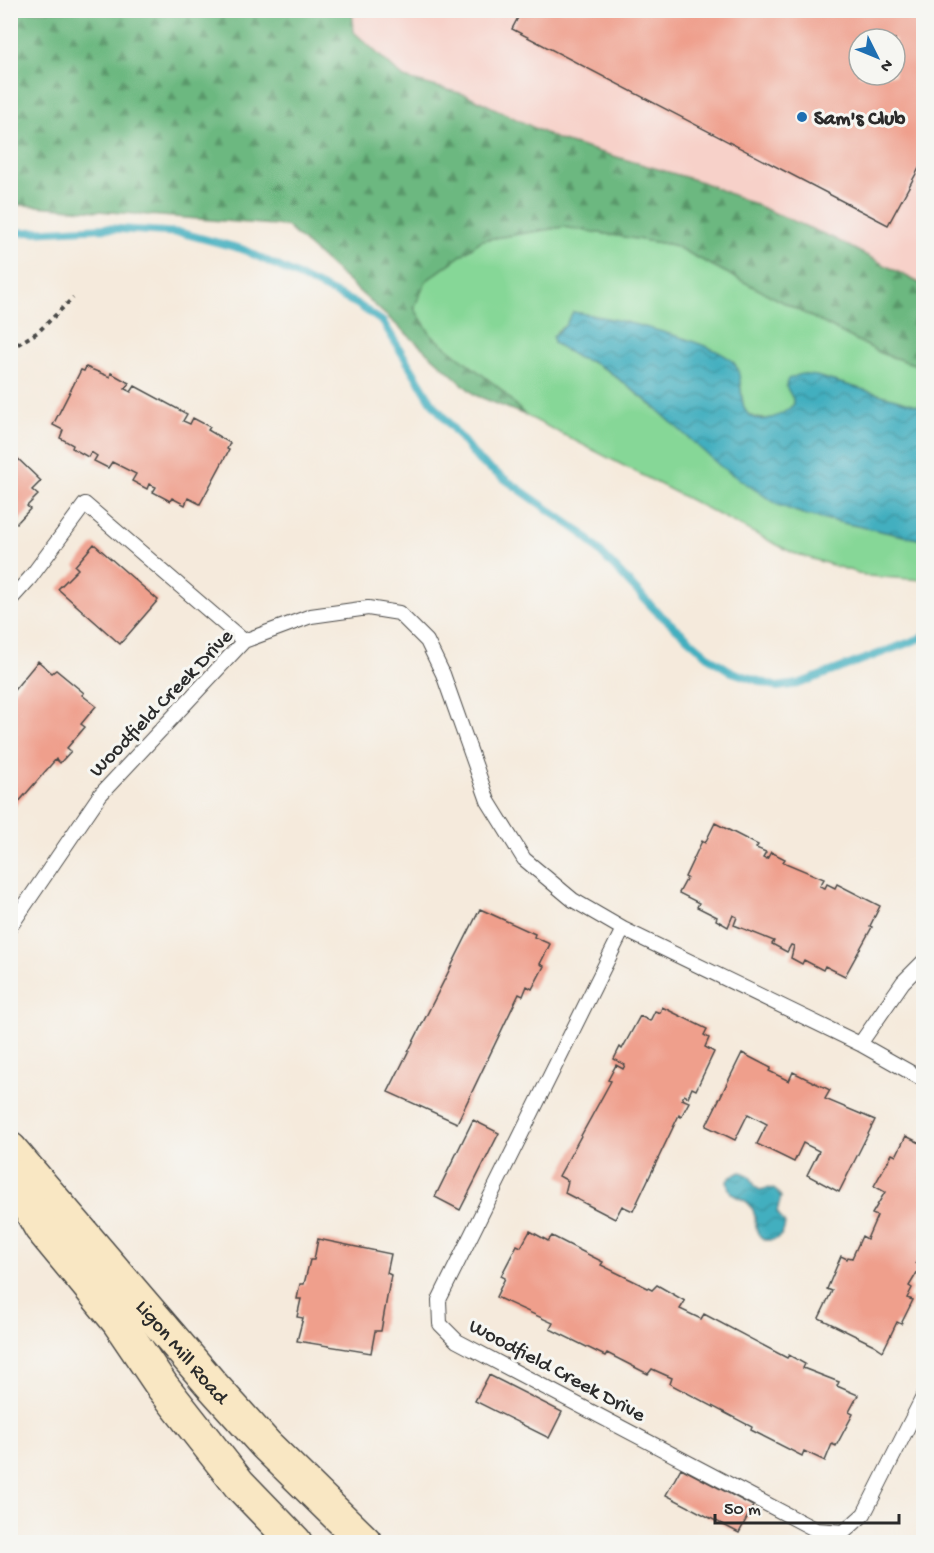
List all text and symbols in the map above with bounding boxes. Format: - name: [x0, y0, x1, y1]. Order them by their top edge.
- north arrow: [847, 27, 907, 87]
- text: N: [875, 55, 896, 76]
- place label: Sam's Club: [814, 108, 905, 133]
- marker: Sam's Club: [795, 110, 809, 124]
- street label: Woodfield Creek Drive: [85, 624, 240, 784]
- street label: Ligon Mill Road: [129, 1296, 233, 1412]
- street label: Woodfield Creek Drive: [464, 1315, 650, 1430]
- scale bar: [715, 1487, 900, 1525]
- text: 50 m: [724, 1500, 761, 1521]

